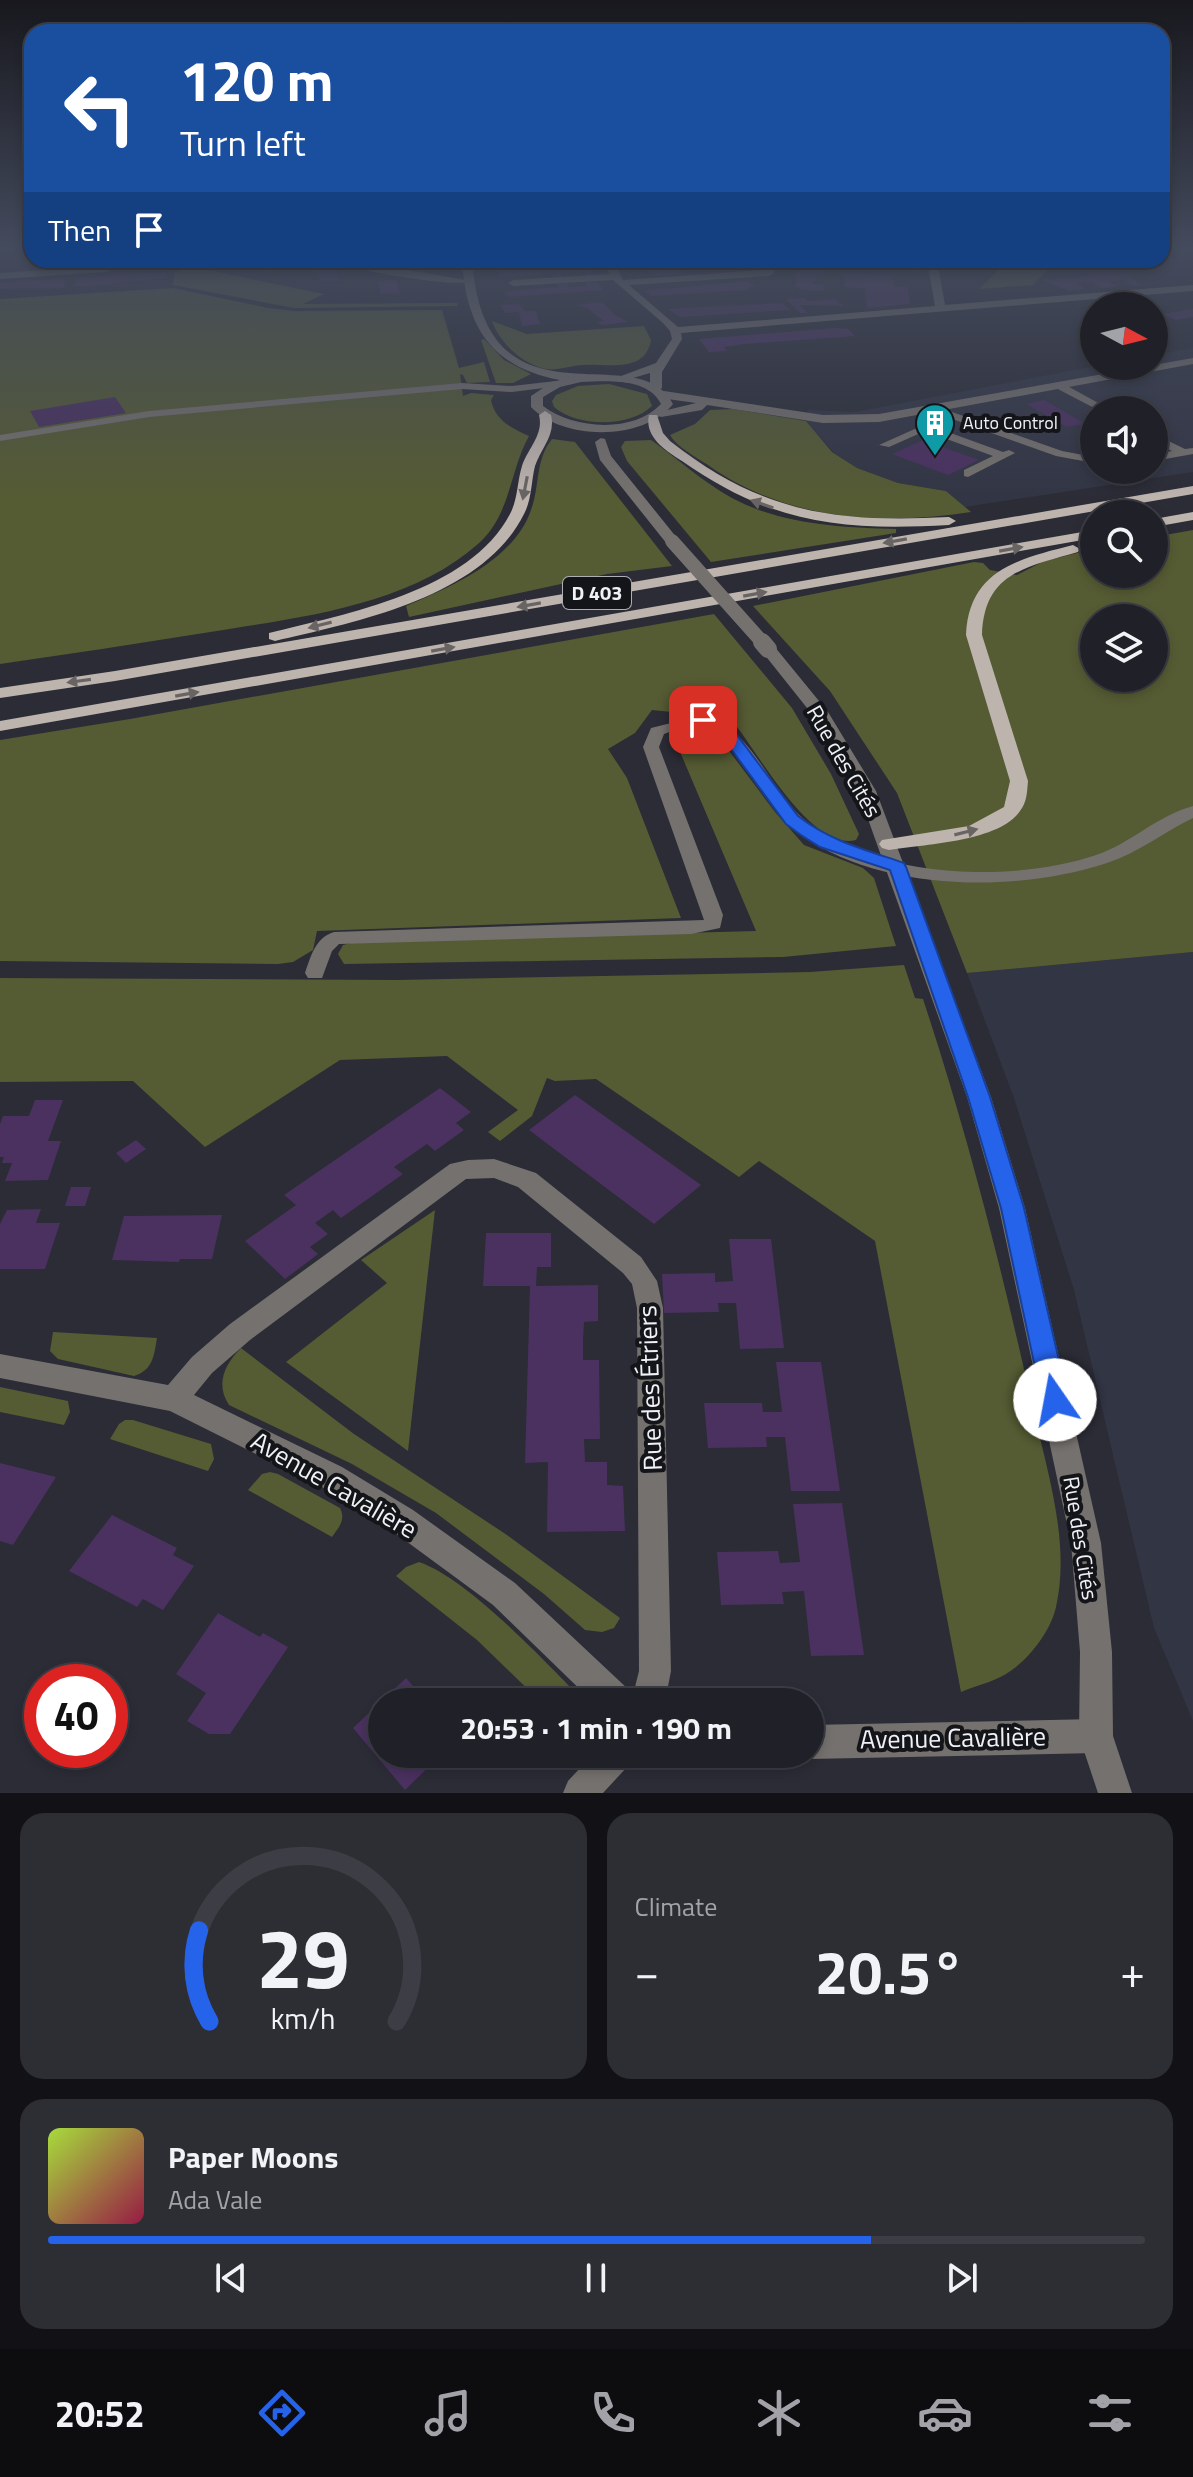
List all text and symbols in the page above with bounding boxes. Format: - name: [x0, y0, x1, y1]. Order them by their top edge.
- text: 120 m: [180, 38, 333, 123]
- icon: left: [48, 56, 152, 160]
- text: Turn left: [180, 115, 306, 170]
- text: Then: [48, 207, 111, 253]
- icon: arrive: [127, 208, 171, 252]
- north arrow: [1080, 292, 1168, 380]
- map controls: [1080, 292, 1168, 692]
- button: sound: [1080, 396, 1168, 484]
- building icon: Auto Control: [914, 402, 956, 457]
- place label: Auto Control: [963, 409, 1058, 436]
- one-way arrow: [518, 476, 530, 501]
- one-way arrow: [750, 497, 774, 509]
- button: search: [1080, 500, 1168, 588]
- one-way arrow: [883, 536, 908, 548]
- one-way arrow: [998, 542, 1023, 554]
- road number: D 403: [563, 577, 631, 609]
- one-way arrow: [742, 588, 767, 600]
- one-way arrow: [516, 599, 541, 611]
- button: layers: [1080, 604, 1168, 692]
- one-way arrow: [307, 619, 332, 632]
- one-way arrow: [431, 643, 456, 655]
- one-way arrow: [66, 675, 91, 688]
- pin: [669, 686, 737, 754]
- one-way arrow: [175, 687, 200, 700]
- icon: arrive: [681, 698, 725, 742]
- street label: Rue des Cités: [798, 698, 890, 824]
- one-way arrow: [953, 825, 978, 838]
- street label: Rue des Étriers: [627, 1305, 672, 1471]
- position arrow: [1013, 1358, 1097, 1442]
- street label: Avenue Cavalière: [244, 1421, 425, 1548]
- street label: Rue des Cités: [1054, 1474, 1108, 1602]
- speed limit sign: 40: [24, 1664, 128, 1768]
- text: 20:53 · 1 min · 190 m: [460, 1705, 732, 1751]
- street label: Avenue Cavalière: [860, 1716, 1046, 1759]
- text: Climate: [635, 1887, 717, 1926]
- text: 29: [257, 1894, 350, 2020]
- text: 20.5°: [815, 1926, 965, 2017]
- text: −: [635, 1938, 659, 2005]
- text: +: [1120, 1938, 1145, 2005]
- text: km/h: [271, 1997, 336, 2040]
- text: Paper Moons: [168, 2134, 338, 2180]
- text: Ada Vale: [168, 2180, 262, 2219]
- icon: previous: [209, 2256, 253, 2300]
- icon: pause: [574, 2256, 618, 2300]
- icon: next: [940, 2256, 984, 2300]
- icon: directions: [254, 2385, 310, 2441]
- icon: music: [420, 2385, 476, 2441]
- icon: phone: [585, 2385, 641, 2441]
- icon: climate: [751, 2385, 807, 2441]
- icon: car: [917, 2385, 973, 2441]
- icon: filters: [1082, 2385, 1138, 2441]
- text: 20:52: [55, 2386, 145, 2441]

